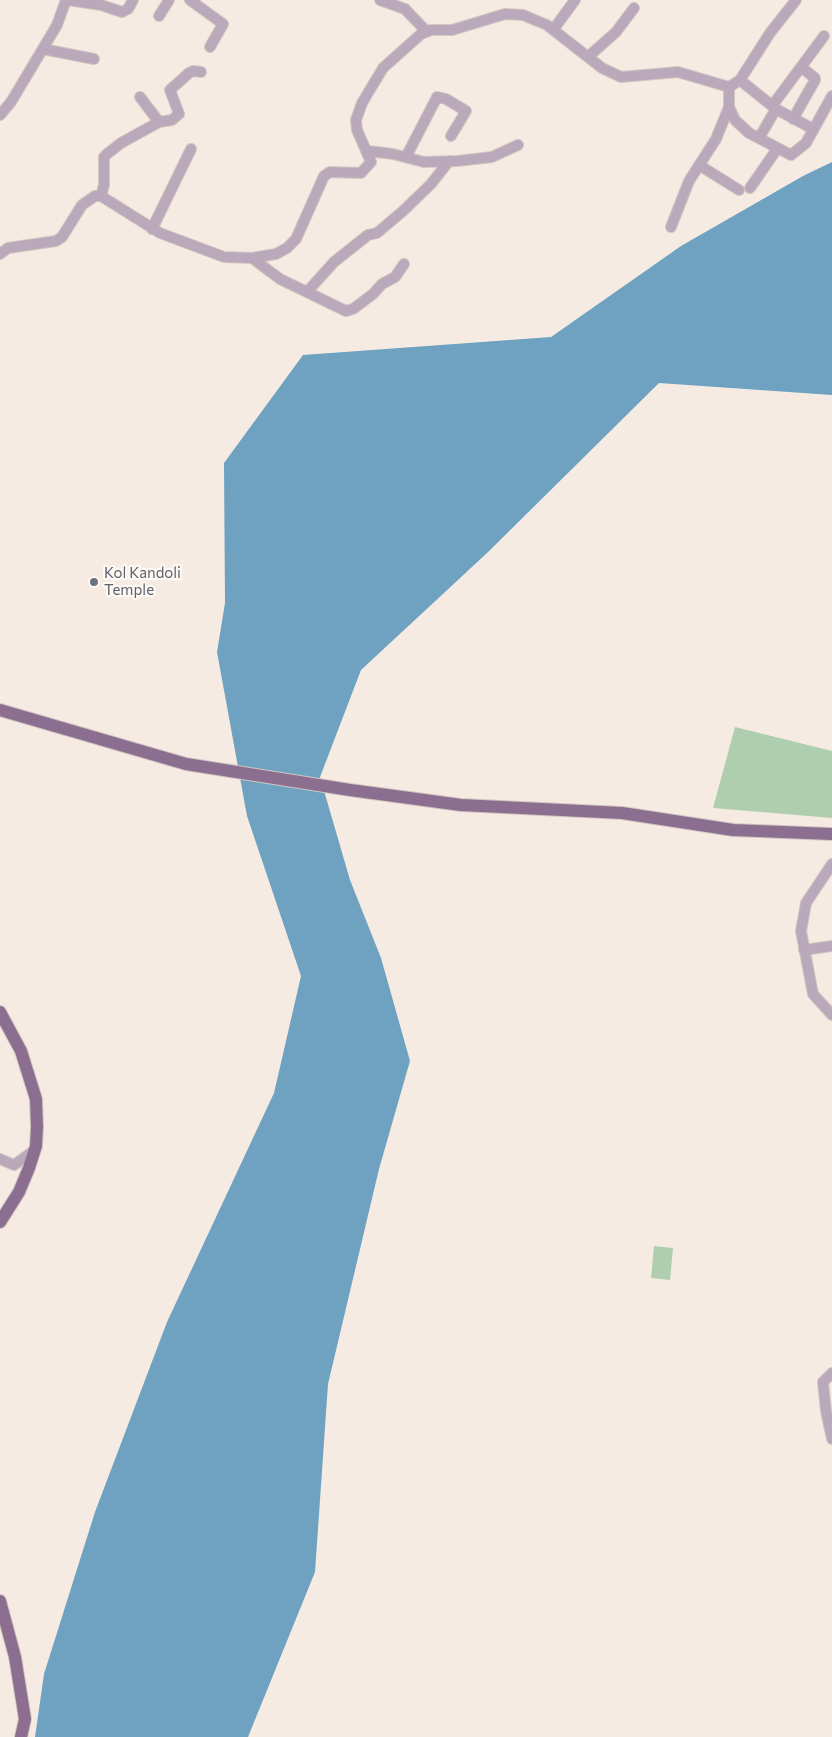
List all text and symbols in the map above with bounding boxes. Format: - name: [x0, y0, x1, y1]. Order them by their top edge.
- place label: Kol Kandoli Temple: [104, 564, 181, 599]
- marker: Kol Kandoli Temple: [88, 576, 100, 588]

